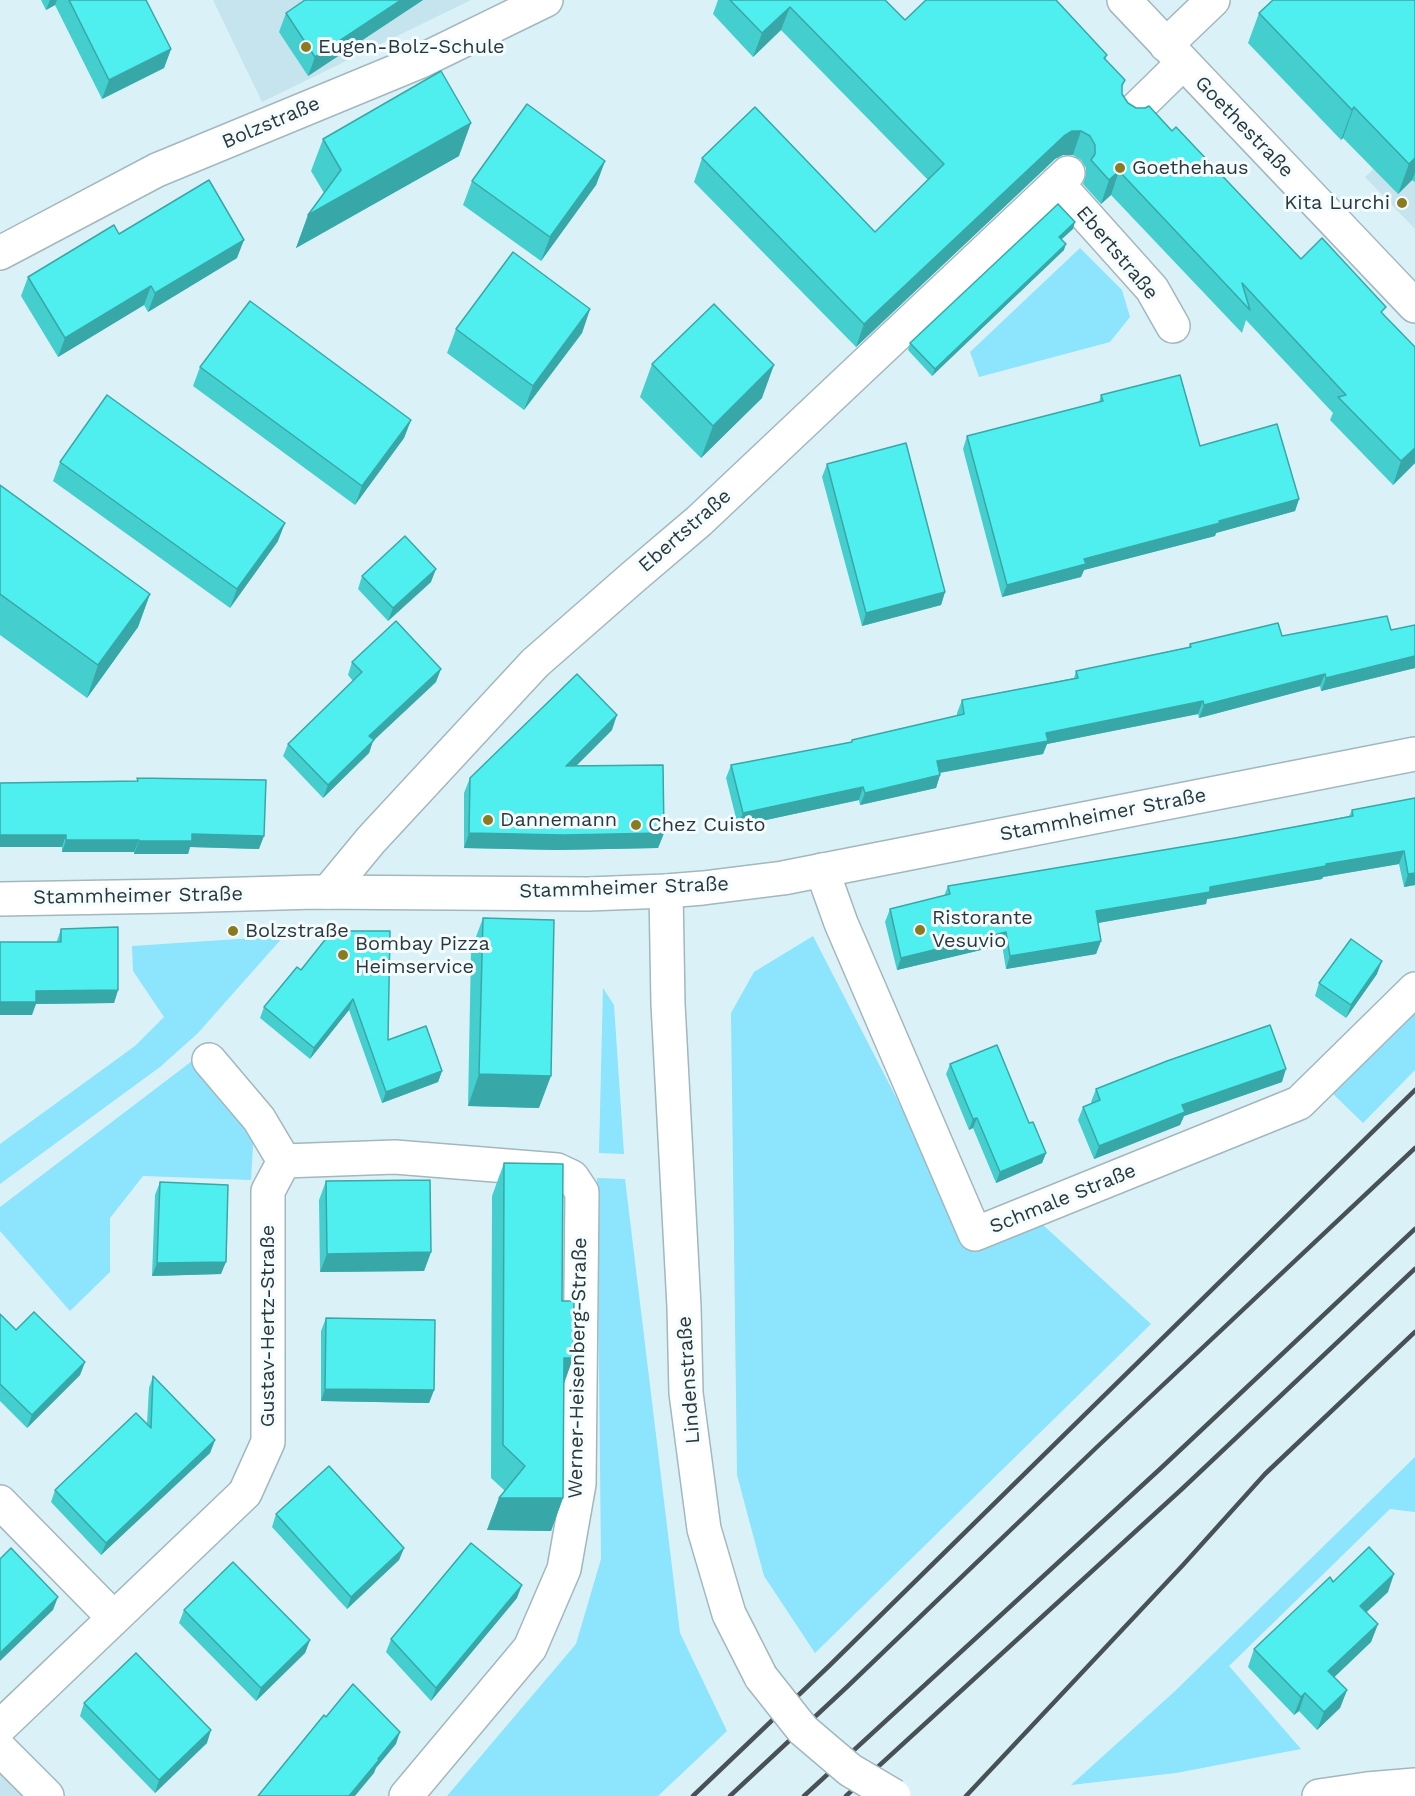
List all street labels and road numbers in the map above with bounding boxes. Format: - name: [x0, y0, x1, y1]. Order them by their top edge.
- street label: Goethestraße: [1190, 71, 1298, 183]
- street label: Bolzstraße: [219, 92, 323, 154]
- street label: Ebertstraße: [1071, 201, 1163, 305]
- street label: Ebertstraße: [634, 484, 736, 578]
- street label: Stammheimer Straße: [998, 783, 1208, 847]
- street label: Stammheimer Straße: [519, 872, 729, 904]
- street label: Stammheimer Straße: [33, 882, 243, 910]
- street label: Schmale Straße: [986, 1159, 1140, 1239]
- street label: Gustav-Hertz-Straße: [256, 1225, 280, 1427]
- street label: Werner-Heisenberg-Straße: [564, 1237, 592, 1499]
- street label: Lindenstraße: [673, 1315, 705, 1445]

